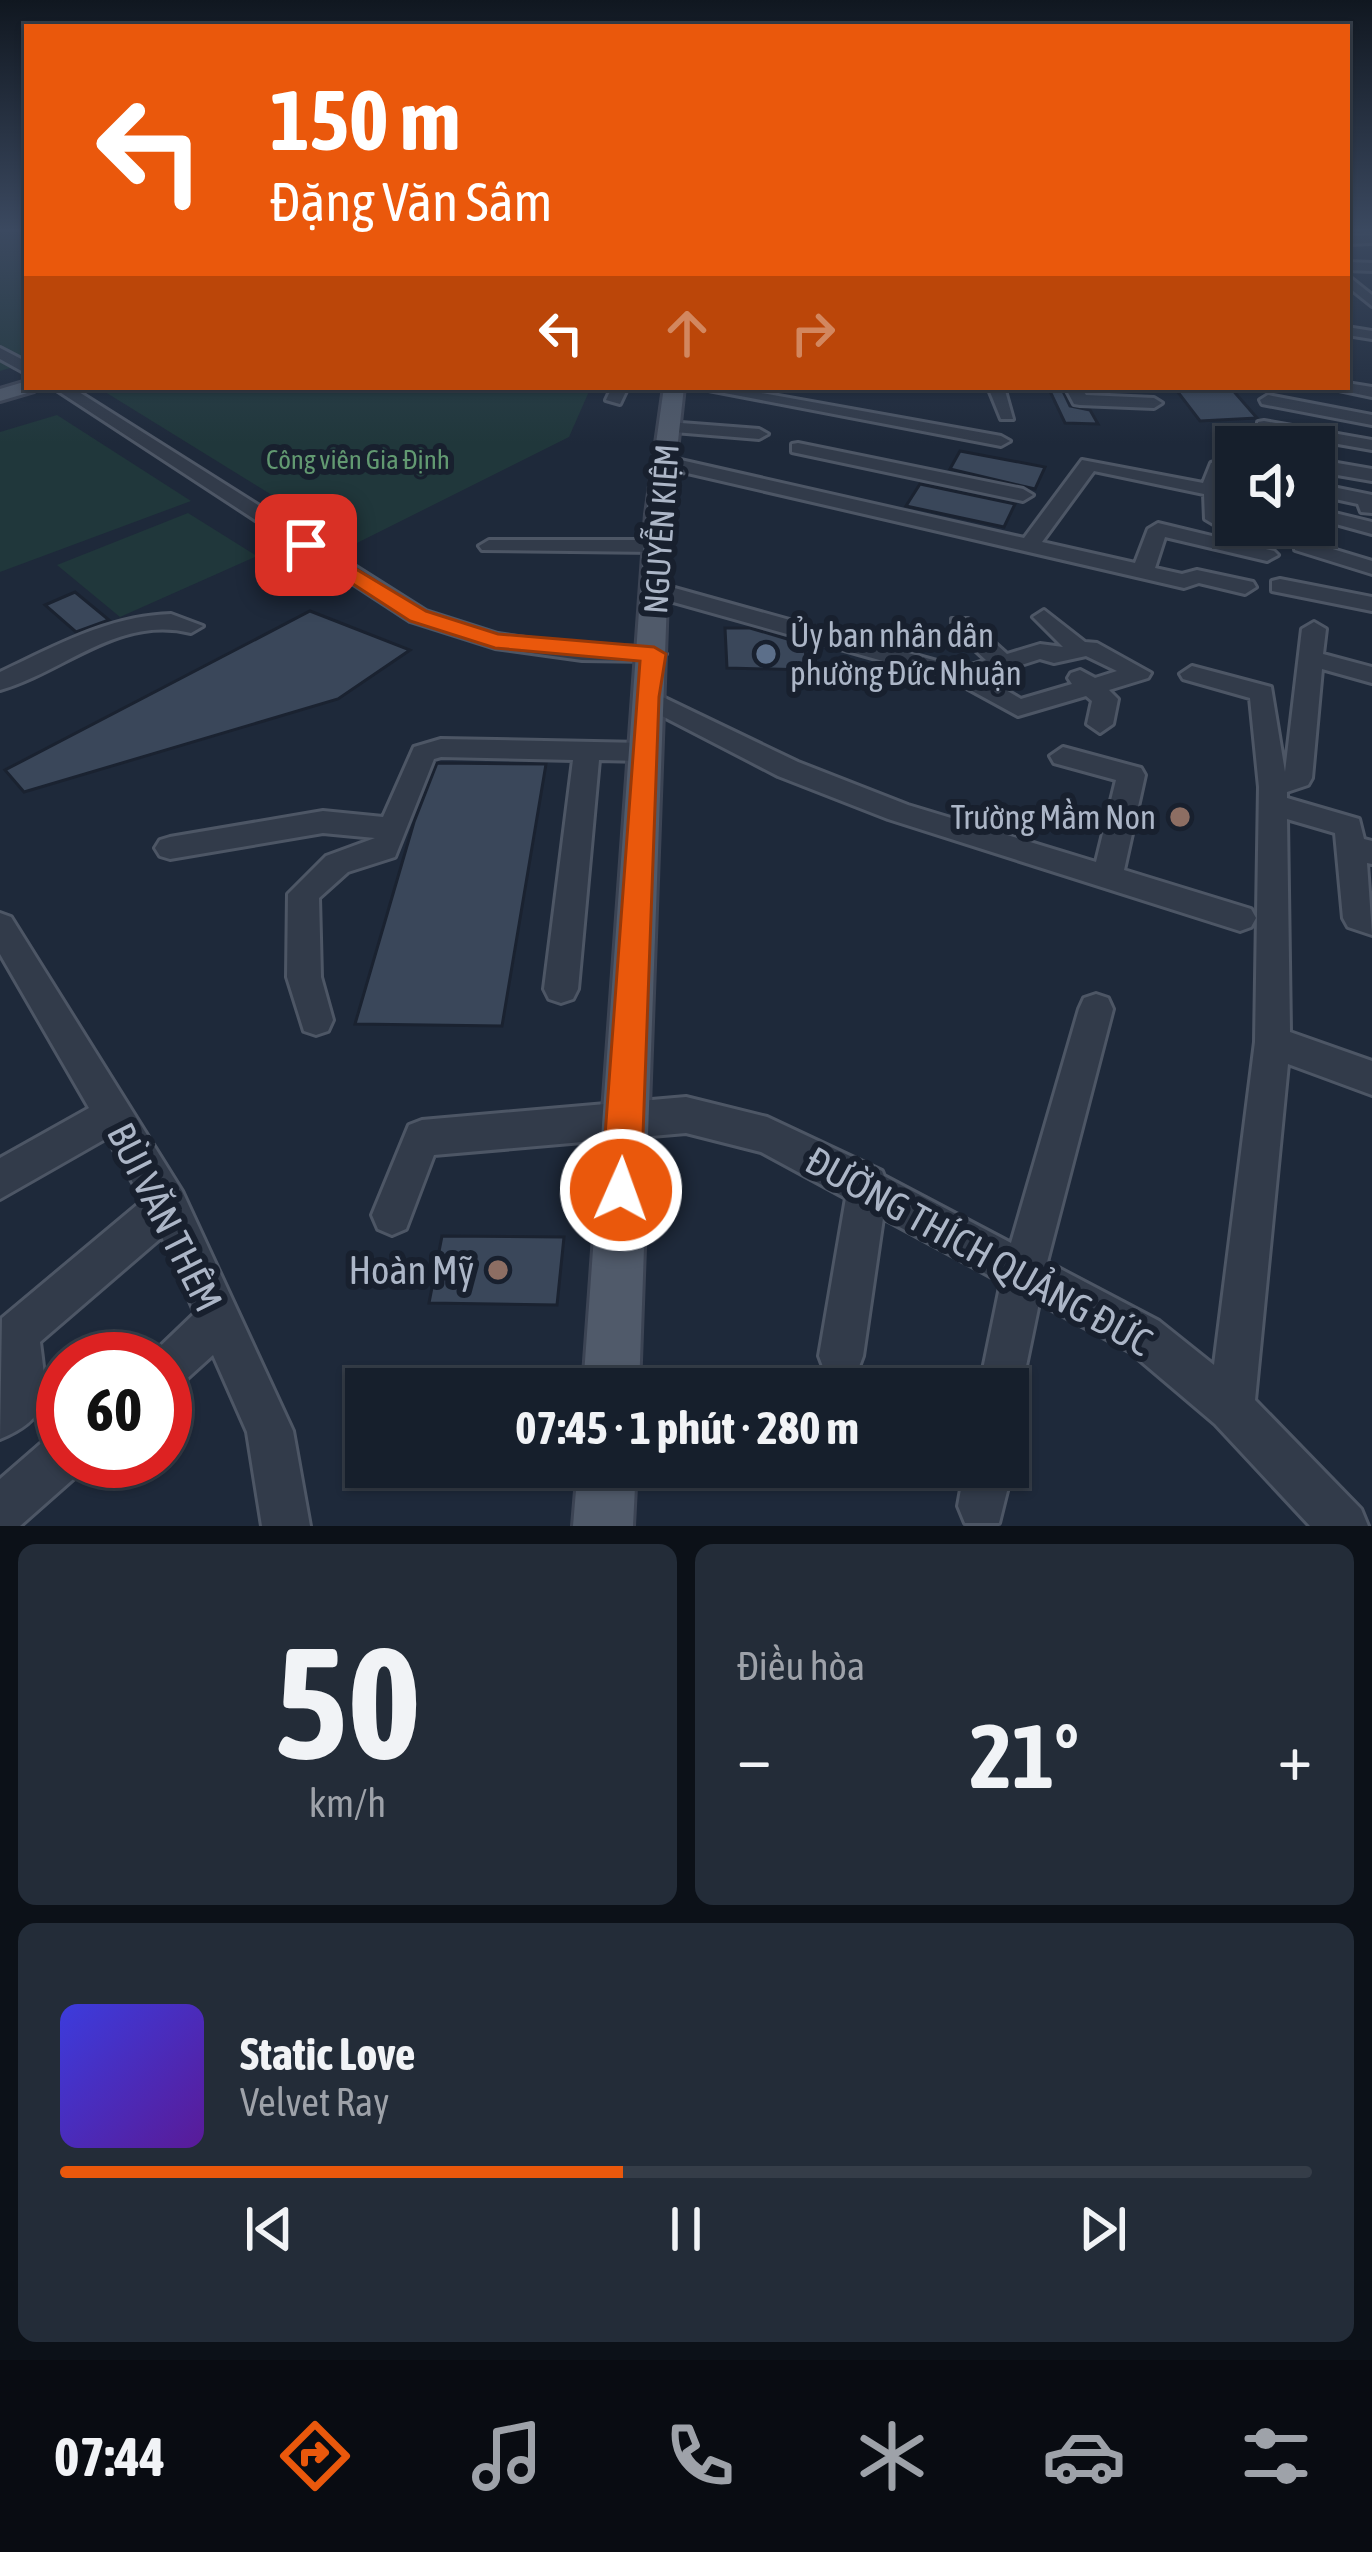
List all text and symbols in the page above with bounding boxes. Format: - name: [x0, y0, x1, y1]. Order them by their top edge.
- icon: left: [72, 72, 228, 228]
- text: 150 m: [270, 72, 460, 168]
- text: Đặng Văn Sâm: [270, 171, 552, 232]
- icon: left: [528, 300, 594, 366]
- icon: ahead: [654, 300, 720, 366]
- icon: right: [780, 300, 846, 366]
- map controls: [1215, 426, 1335, 546]
- button: sound: [1215, 426, 1335, 546]
- street label: NGUYỄN KIỆM: [633, 443, 686, 615]
- park label: Công viên Gia Định: [266, 444, 450, 475]
- pin: [255, 494, 357, 596]
- icon: arrive: [273, 512, 339, 578]
- place label: Ủy ban nhân dân phường Đức Nhuận: [790, 616, 1022, 692]
- marker: Ủy ban nhân dân phường Đức Nhuận: [753, 641, 779, 667]
- place label: Trường Mầm Non: [951, 798, 1156, 836]
- marker: Trường Mầm Non: [1167, 804, 1193, 830]
- street label: BÙI VĂN THÊM: [99, 1116, 231, 1318]
- position arrow: [558, 1127, 684, 1253]
- street label: ĐƯỜNG THÍCH QUẢNG ĐỨC: [799, 1137, 1160, 1364]
- place label: Hoàn Mỹ: [348, 1248, 474, 1292]
- marker: Hoàn Mỹ: [485, 1257, 511, 1283]
- speed limit sign: 60: [36, 1332, 192, 1488]
- text: 07:45 · 1 phút · 280 m: [515, 1402, 859, 1454]
- text: 50: [274, 1613, 421, 1792]
- text: Điều hòa: [737, 1644, 865, 1688]
- text: 21°: [970, 1704, 1079, 1807]
- text: −: [737, 1718, 771, 1794]
- text: +: [1278, 1718, 1312, 1794]
- text: km/h: [309, 1781, 386, 1825]
- text: Static Love: [240, 2028, 416, 2080]
- text: Velvet Ray: [240, 2080, 389, 2124]
- icon: previous: [236, 2196, 302, 2262]
- icon: pause: [653, 2196, 719, 2262]
- icon: next: [1070, 2196, 1136, 2262]
- icon: directions: [273, 2414, 357, 2498]
- icon: music: [465, 2414, 549, 2498]
- icon: phone: [658, 2414, 742, 2498]
- icon: climate: [850, 2414, 934, 2498]
- icon: car: [1042, 2414, 1126, 2498]
- icon: filters: [1234, 2414, 1318, 2498]
- text: 07:44: [54, 2426, 165, 2487]

